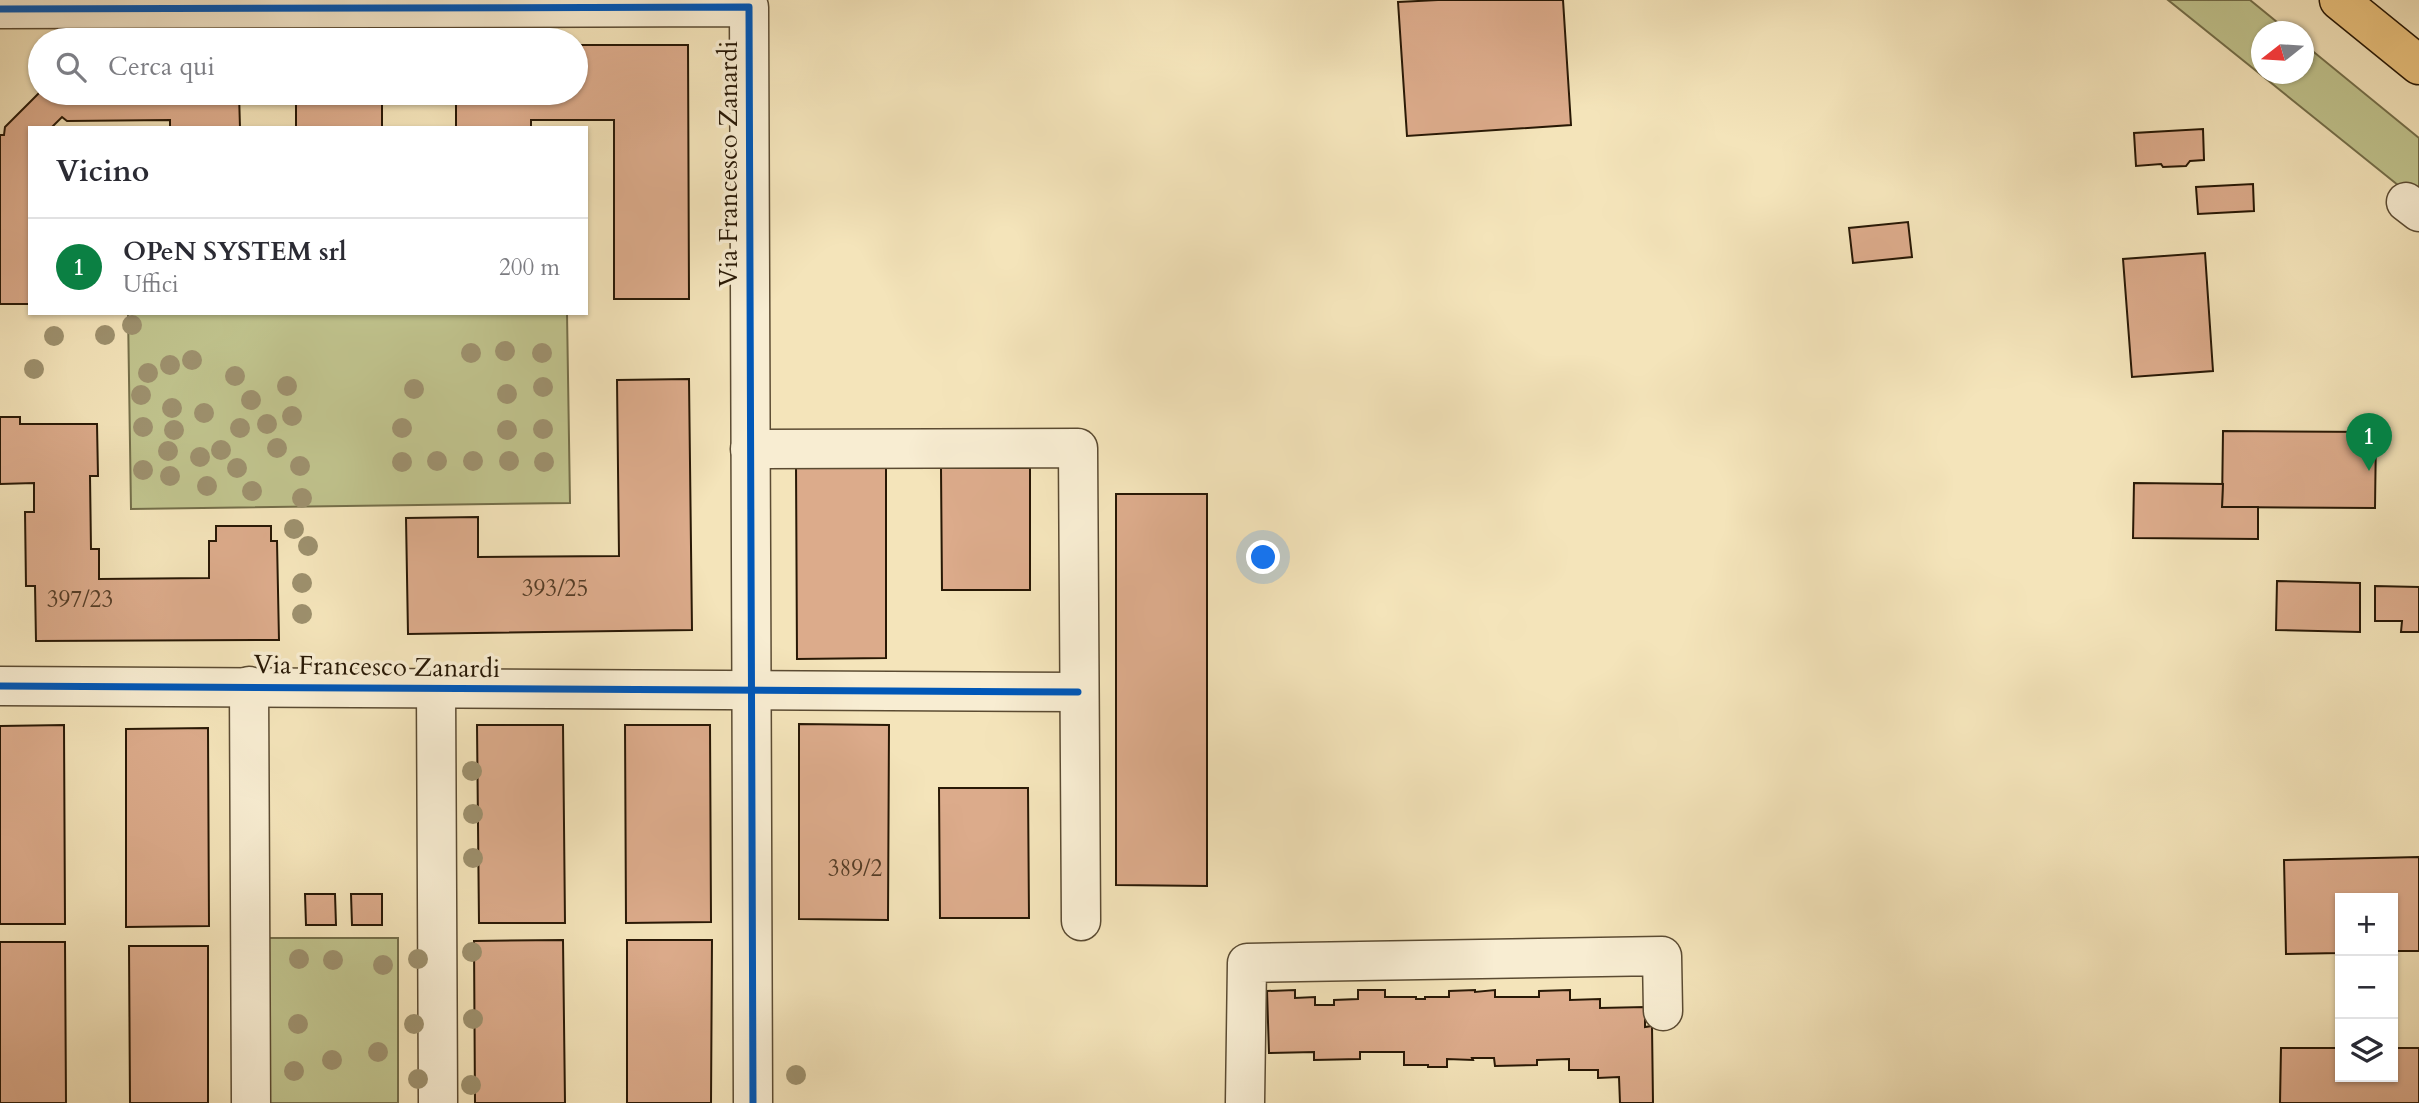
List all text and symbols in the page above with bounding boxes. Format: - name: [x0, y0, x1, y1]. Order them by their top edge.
- north arrow: [2251, 21, 2314, 84]
- search box: [28, 28, 588, 105]
- street label: Via Francesco Zanardi: [711, 41, 746, 287]
- icon: search: [52, 48, 90, 86]
- text: Cerca qui: [108, 49, 215, 84]
- text: Vicino: [56, 151, 149, 192]
- text: OPeN SYSTEM srl: [123, 234, 347, 269]
- text: 1: [73, 252, 85, 283]
- text: 200 m: [499, 252, 560, 283]
- text: Uffici: [123, 269, 179, 300]
- pin: 1: [2346, 413, 2392, 471]
- your location: [1246, 540, 1280, 574]
- house number: 393/25: [522, 573, 588, 604]
- house number: 397/23: [47, 584, 113, 615]
- street label: Via Francesco Zanardi: [253, 647, 501, 686]
- house number: 389/2: [828, 853, 882, 884]
- map controls: [2335, 893, 2398, 1082]
- button: +: [2335, 893, 2398, 956]
- button: −: [2335, 956, 2398, 1019]
- button: layers: [2335, 1019, 2398, 1082]

